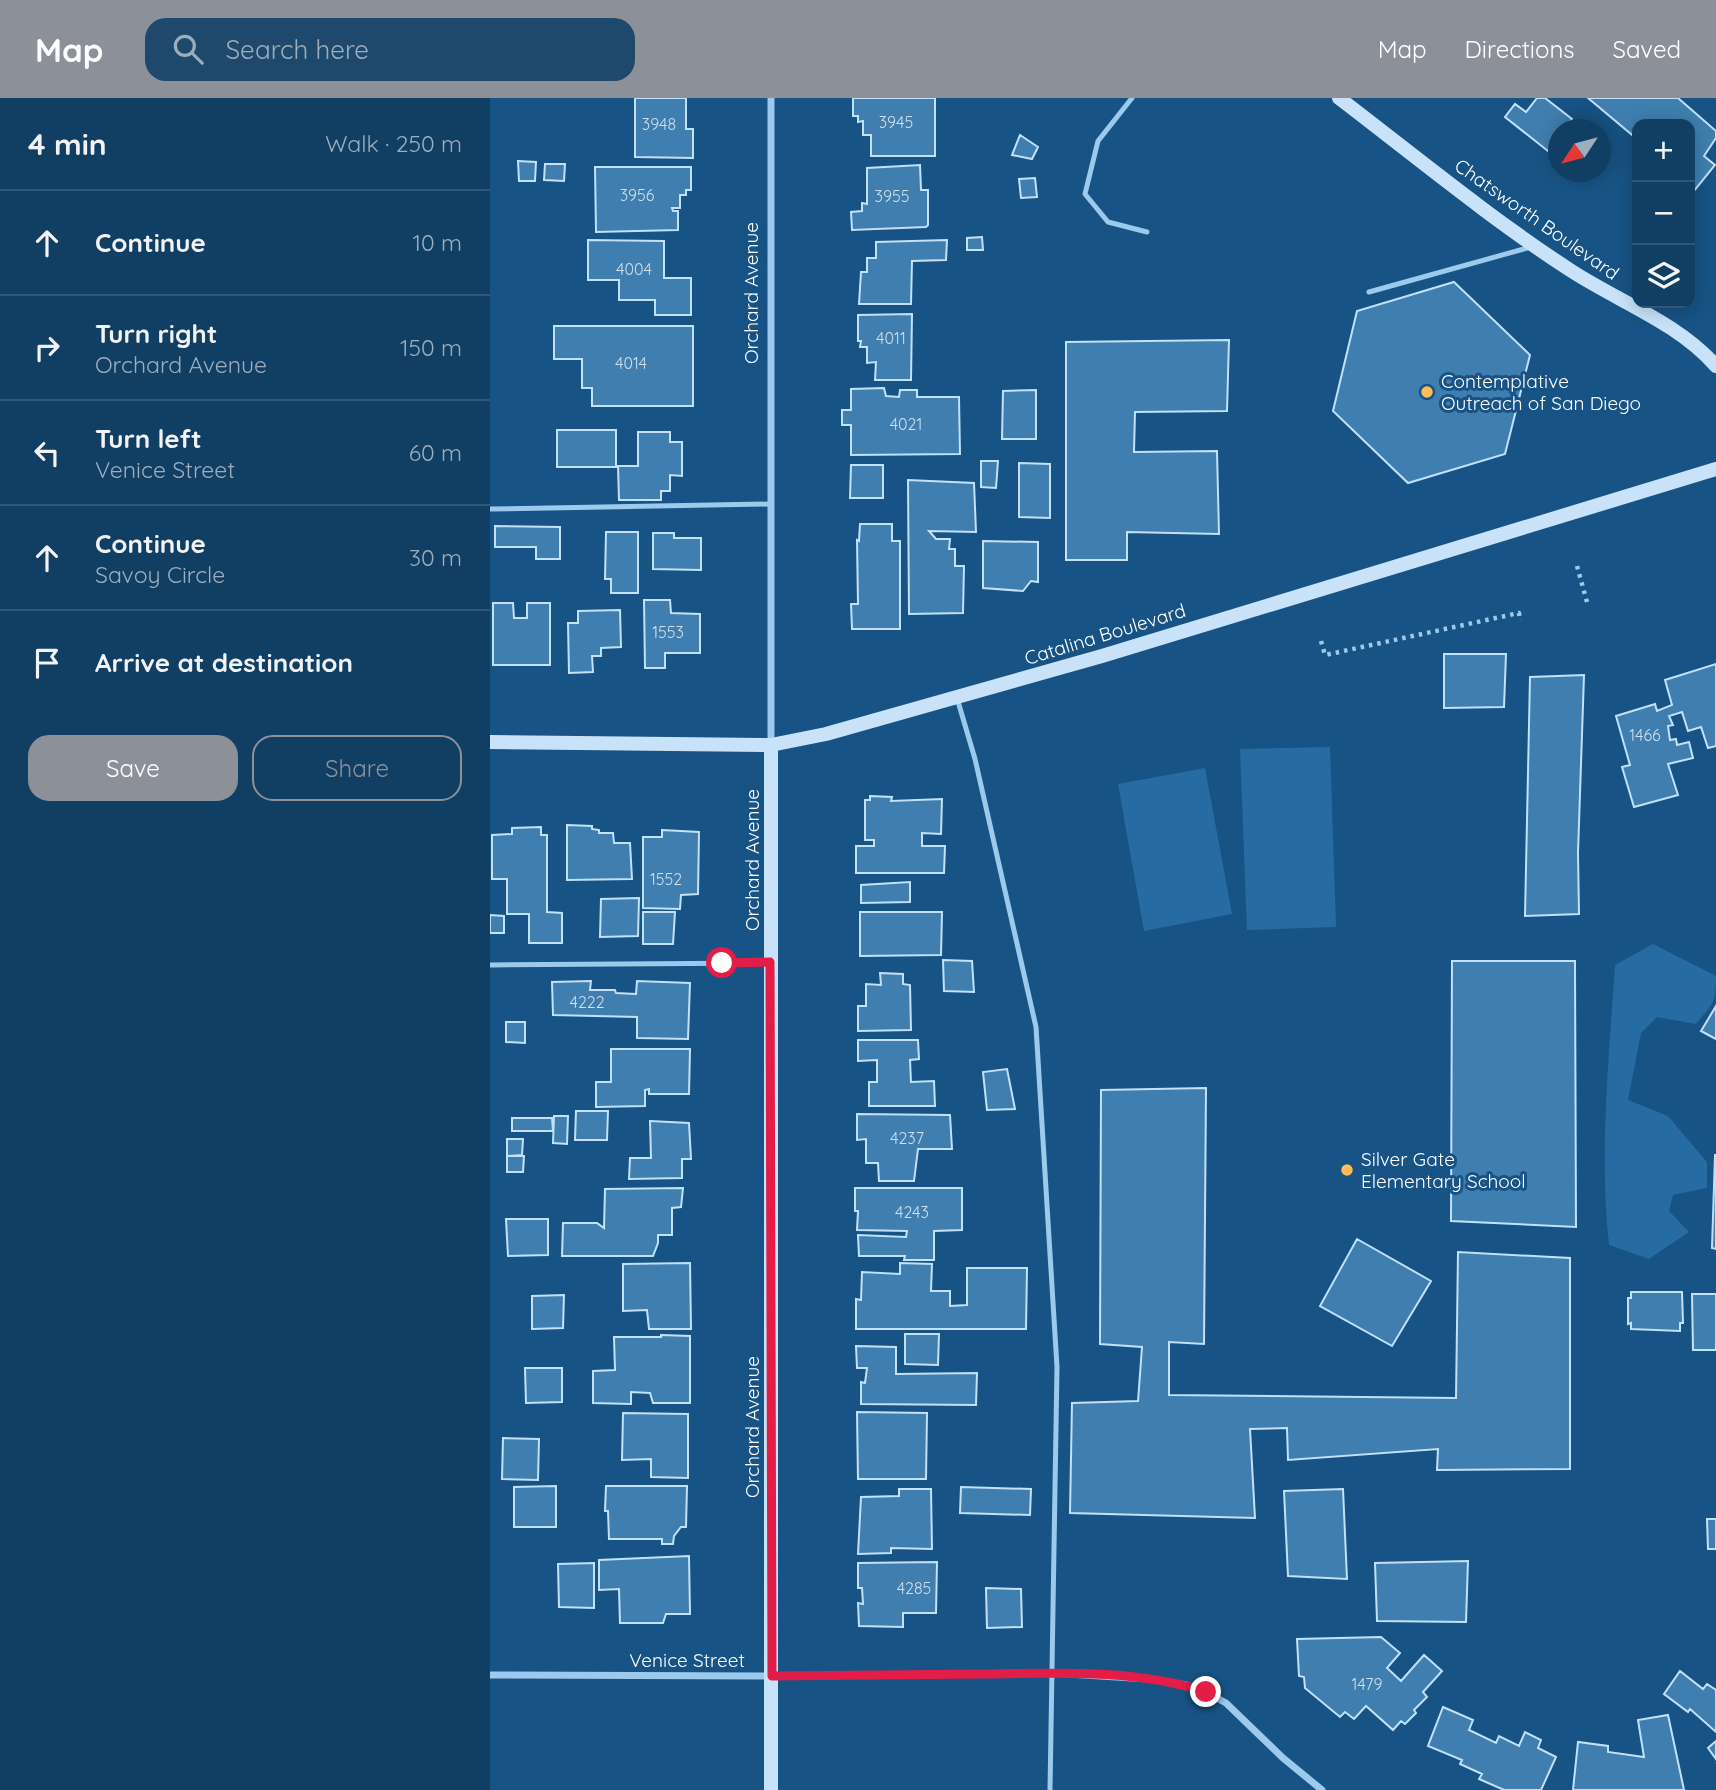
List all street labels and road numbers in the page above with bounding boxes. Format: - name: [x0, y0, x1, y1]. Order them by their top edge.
- street label: Chatsworth Boulevard: [1450, 153, 1624, 285]
- street label: Orchard Avenue: [739, 222, 763, 364]
- street label: Catalina Boulevard: [1021, 598, 1189, 670]
- street label: Orchard Avenue: [740, 789, 764, 931]
- street label: Orchard Avenue: [740, 1356, 764, 1498]
- street label: Venice Street: [629, 1648, 745, 1672]

